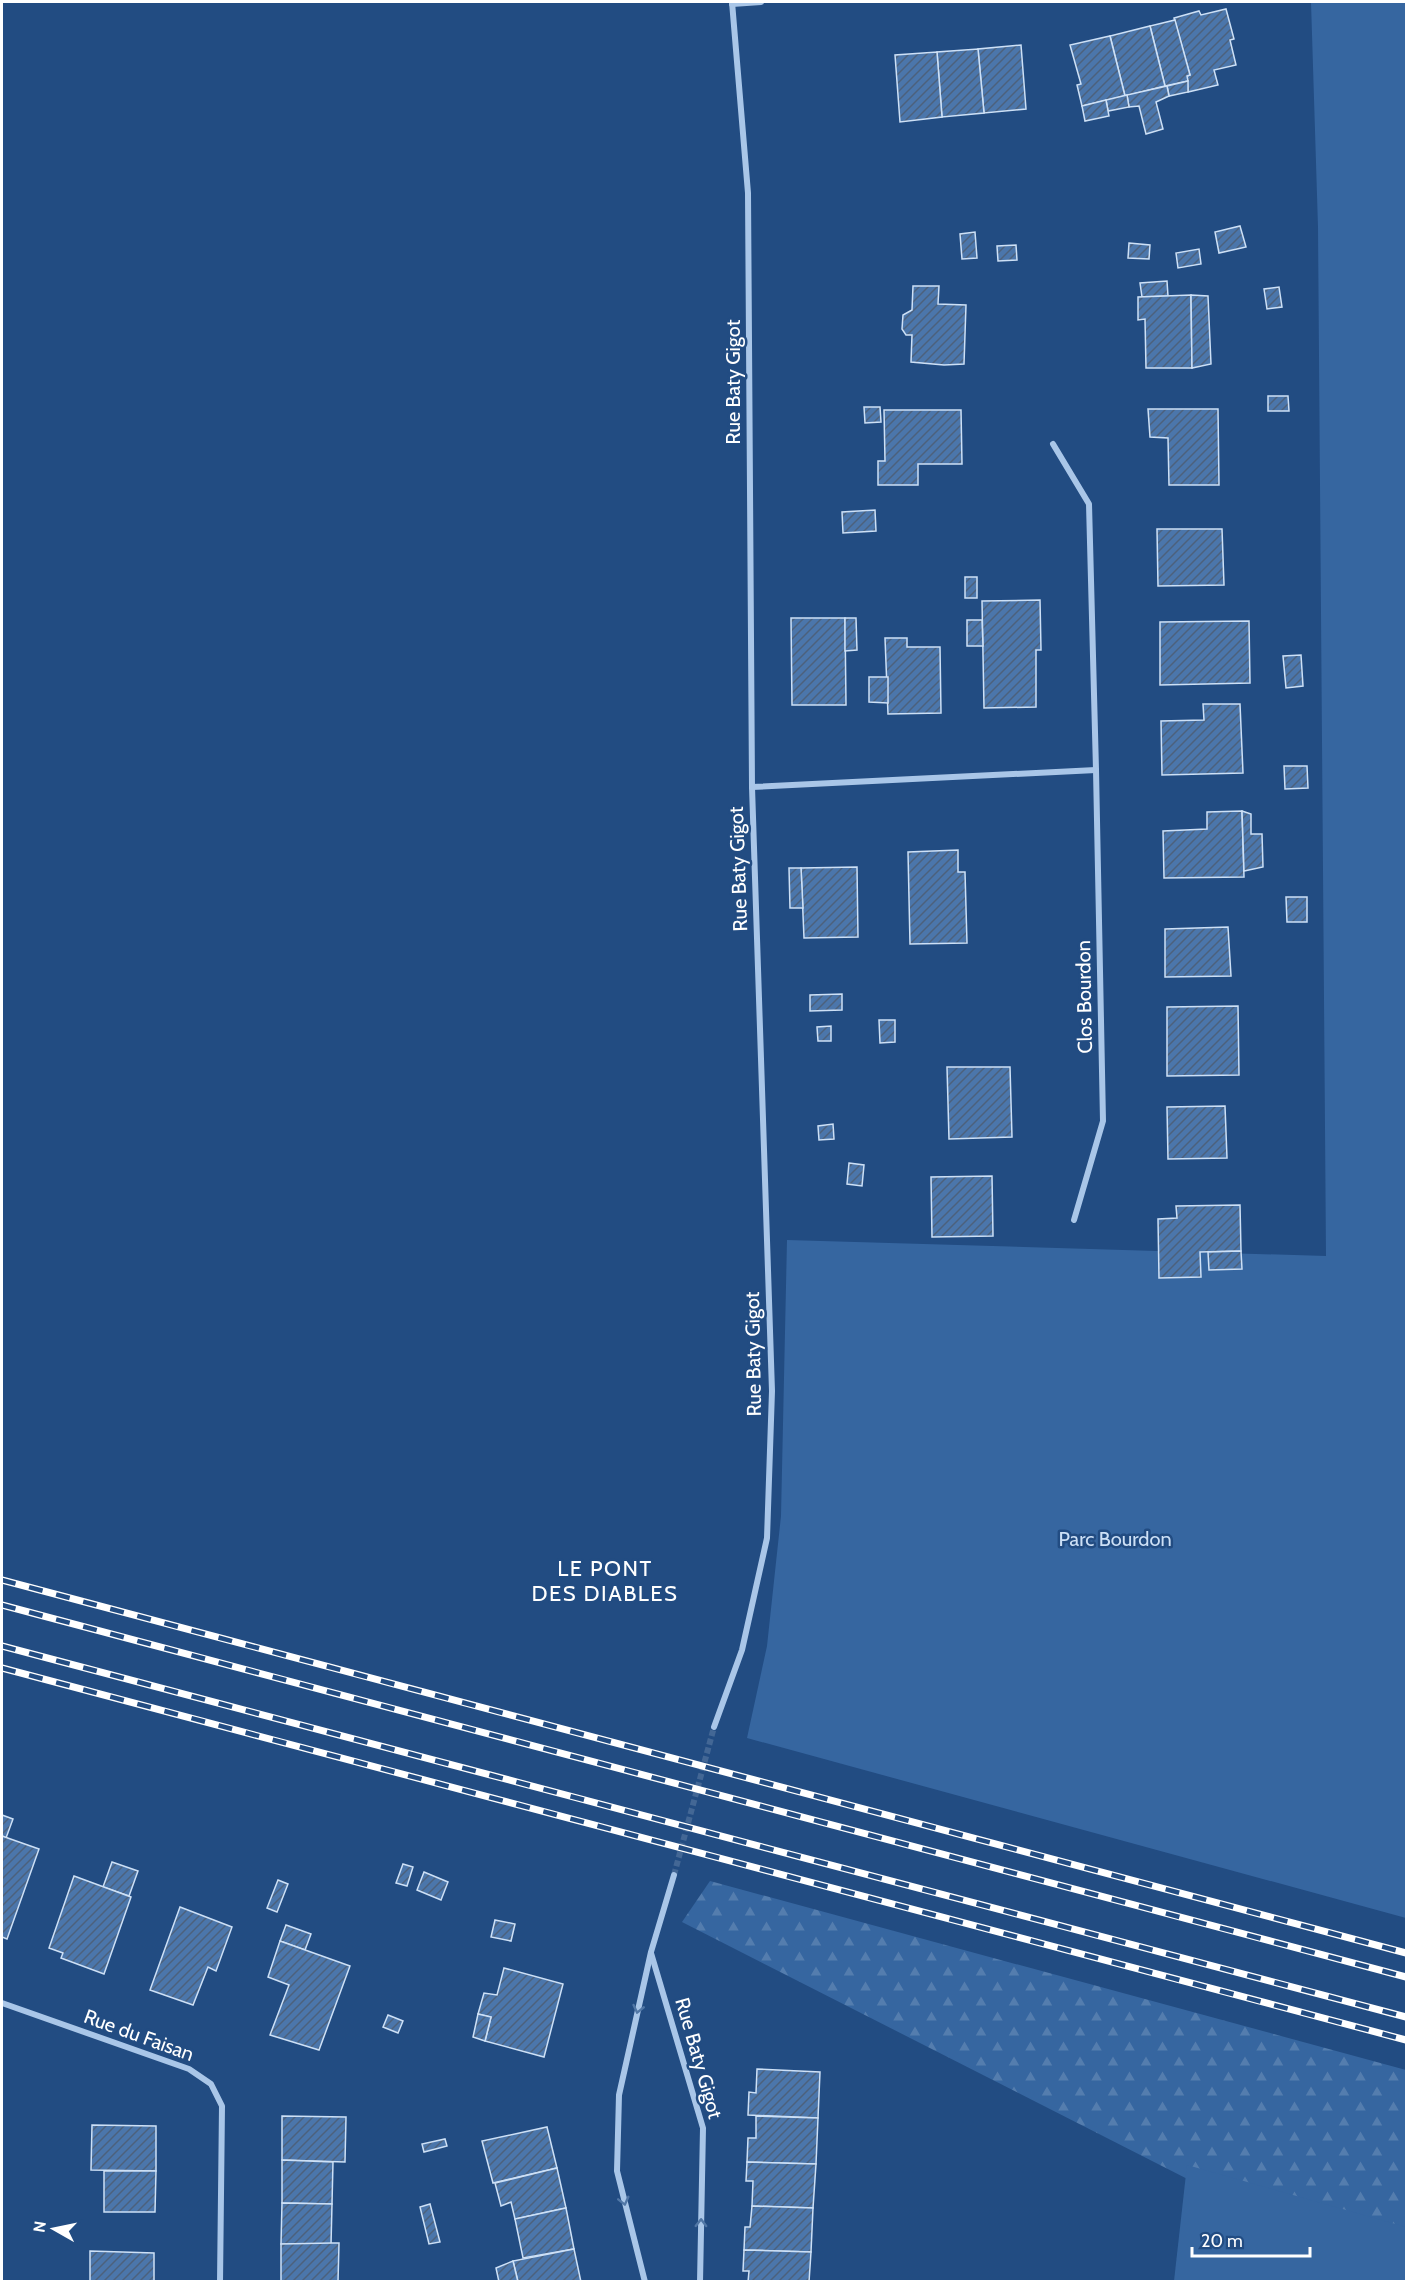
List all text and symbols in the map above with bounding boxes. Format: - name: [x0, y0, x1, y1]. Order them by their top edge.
- street label: Rue Baty Gigot: [721, 319, 745, 444]
- street label: Rue Baty Gigot: [724, 806, 752, 932]
- street label: Clos Bourdon: [1071, 940, 1097, 1054]
- street label: Rue Baty Gigot: [740, 1291, 766, 1417]
- park label: Parc Bourdon: [1058, 1527, 1172, 1551]
- district label: LE PONT DES DIABLES: [532, 1555, 678, 1607]
- street label: Rue Baty Gigot: [670, 1995, 728, 2122]
- street label: Rue du Faisan: [81, 2004, 197, 2066]
- one-way arrow: [633, 2004, 646, 2014]
- one-way arrow: [617, 2196, 630, 2206]
- north arrow: [24, 2199, 84, 2259]
- one-way arrow: [695, 2219, 707, 2228]
- text: N: [29, 2220, 50, 2234]
- scale bar: [1192, 2220, 1310, 2258]
- text: 20 m: [1201, 2230, 1243, 2252]

